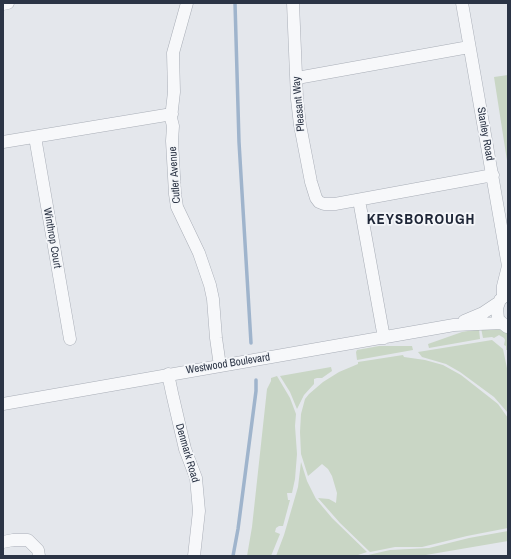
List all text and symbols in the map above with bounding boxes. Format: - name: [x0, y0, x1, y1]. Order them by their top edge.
- street label: Pleasant Way: [290, 76, 308, 132]
- street label: Stanley Road: [474, 106, 496, 162]
- street label: Cutler Avenue: [166, 146, 184, 204]
- street label: Winthrop Court: [40, 207, 64, 269]
- district label: KEYSBOROUGH: [367, 211, 475, 229]
- street label: Westwood Boulevard: [185, 351, 271, 377]
- street label: Denmark Road: [172, 422, 202, 484]

